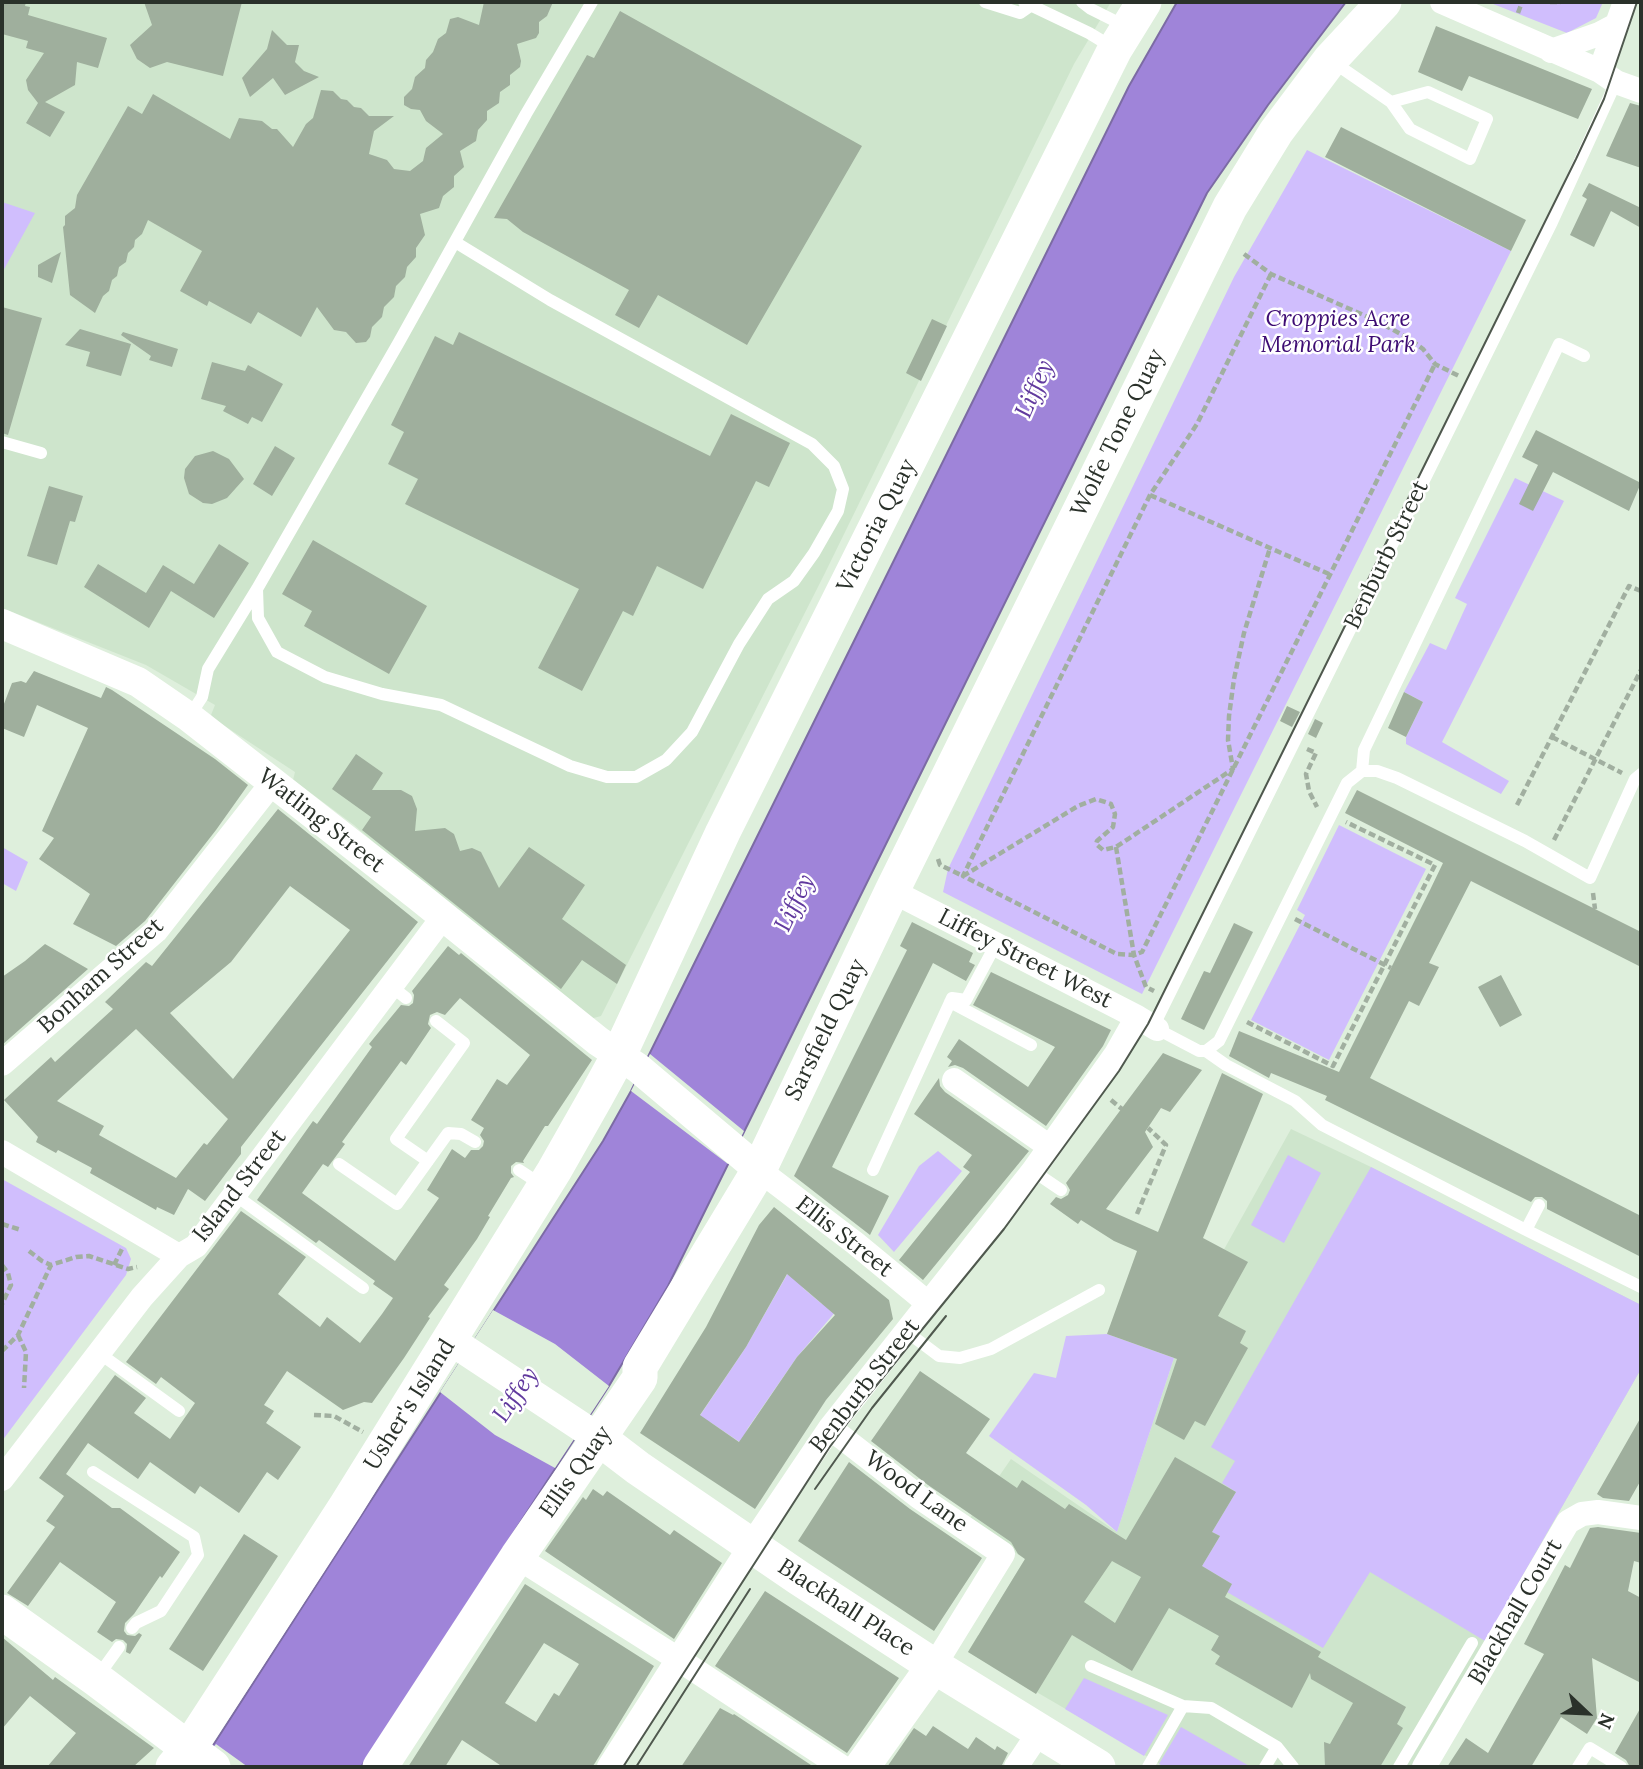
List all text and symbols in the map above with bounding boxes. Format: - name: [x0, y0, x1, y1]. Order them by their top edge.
- park label: Croppies Acre Memorial Park: [1260, 305, 1416, 359]
- street label: Wolfe Tone Quay: [1065, 345, 1171, 521]
- water label: Liffey: [1010, 355, 1060, 423]
- street label: Victoria Quay: [832, 455, 922, 597]
- street label: Benburb Street: [1339, 476, 1435, 634]
- street label: Watling Street: [252, 763, 390, 879]
- water label: Liffey: [769, 869, 821, 937]
- street label: Liffey Street West: [934, 903, 1116, 1015]
- street label: Bonham Street: [33, 912, 169, 1040]
- street label: Sarsfield Quay: [780, 955, 872, 1105]
- street label: Island Street: [187, 1124, 293, 1248]
- street label: Ellis Street: [790, 1191, 898, 1283]
- street label: Benburb Street: [804, 1314, 926, 1458]
- street label: Usher's Island: [359, 1334, 461, 1476]
- water label: Liffey: [487, 1362, 545, 1428]
- street label: Ellis Quay: [534, 1421, 618, 1523]
- street label: Wood Lane: [859, 1445, 973, 1539]
- street label: Blackhall Court: [1463, 1534, 1569, 1690]
- street label: Blackhall Place: [772, 1554, 920, 1662]
- north arrow: [1552, 1678, 1622, 1748]
- text: N: [1592, 1710, 1620, 1733]

